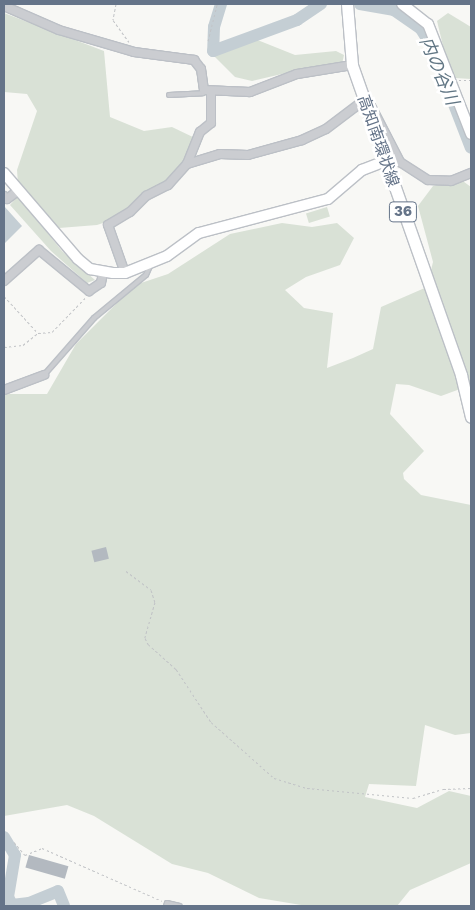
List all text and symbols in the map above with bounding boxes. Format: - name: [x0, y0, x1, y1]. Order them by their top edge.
- water label: 内の谷川: [415, 34, 463, 108]
- street label: 高知南環状線: [353, 92, 403, 190]
- road number: 36: [388, 200, 418, 224]

